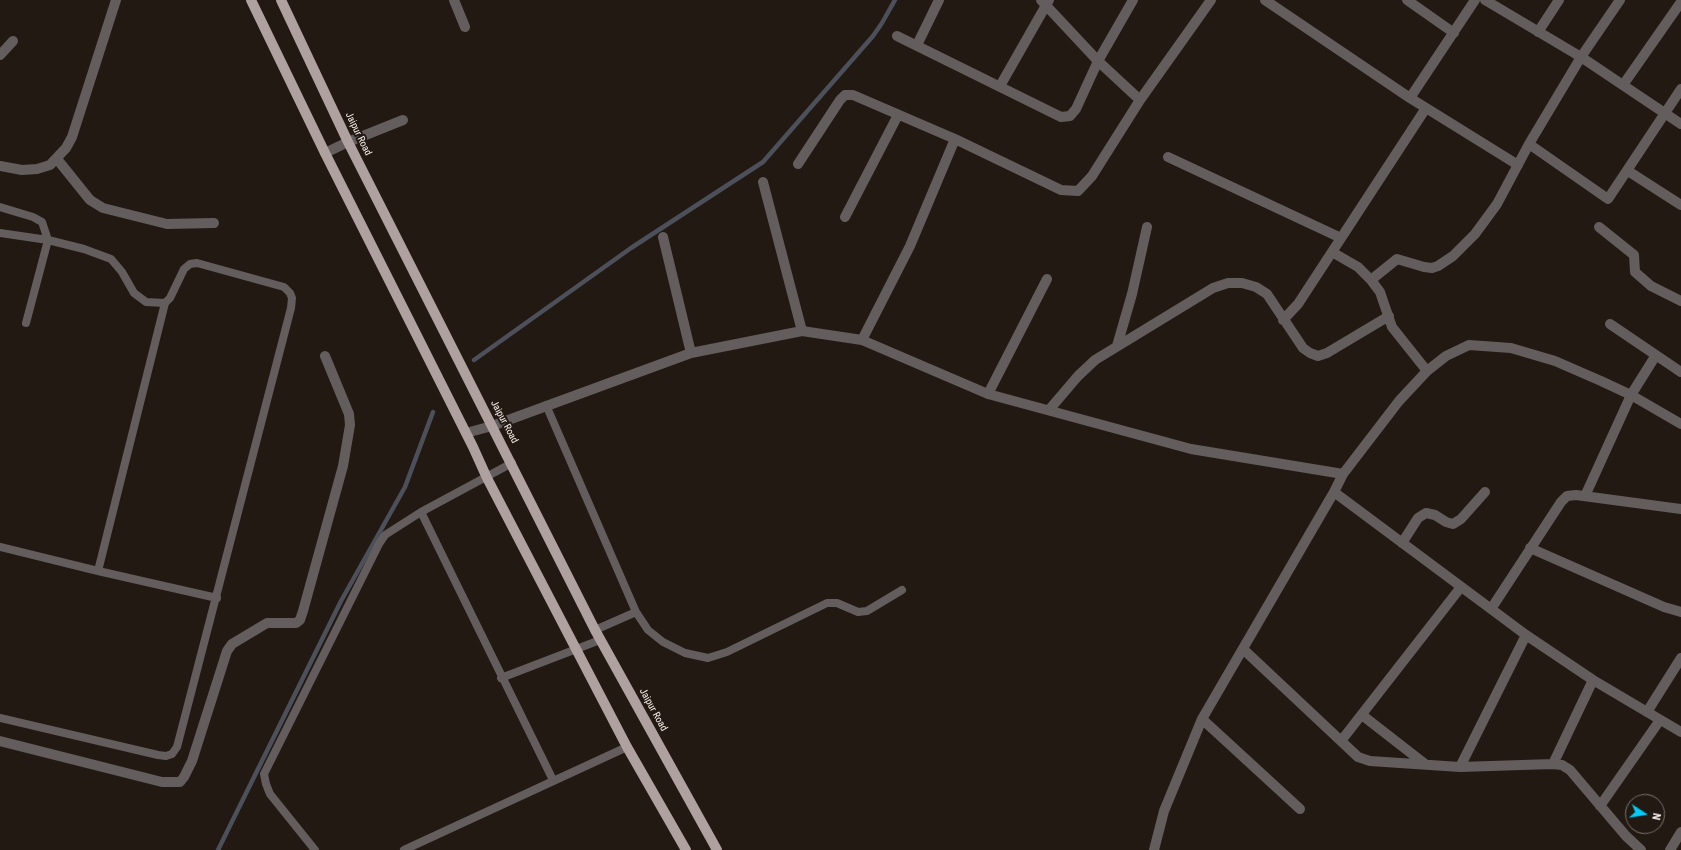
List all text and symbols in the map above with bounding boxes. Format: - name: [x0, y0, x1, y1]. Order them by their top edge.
- street label: Jaipur Road: [342, 110, 374, 158]
- street label: Jaipur Road: [488, 398, 520, 446]
- street label: Jaipur Road: [636, 686, 670, 734]
- north arrow: [1625, 794, 1665, 834]
- text: N: [1649, 812, 1663, 821]

